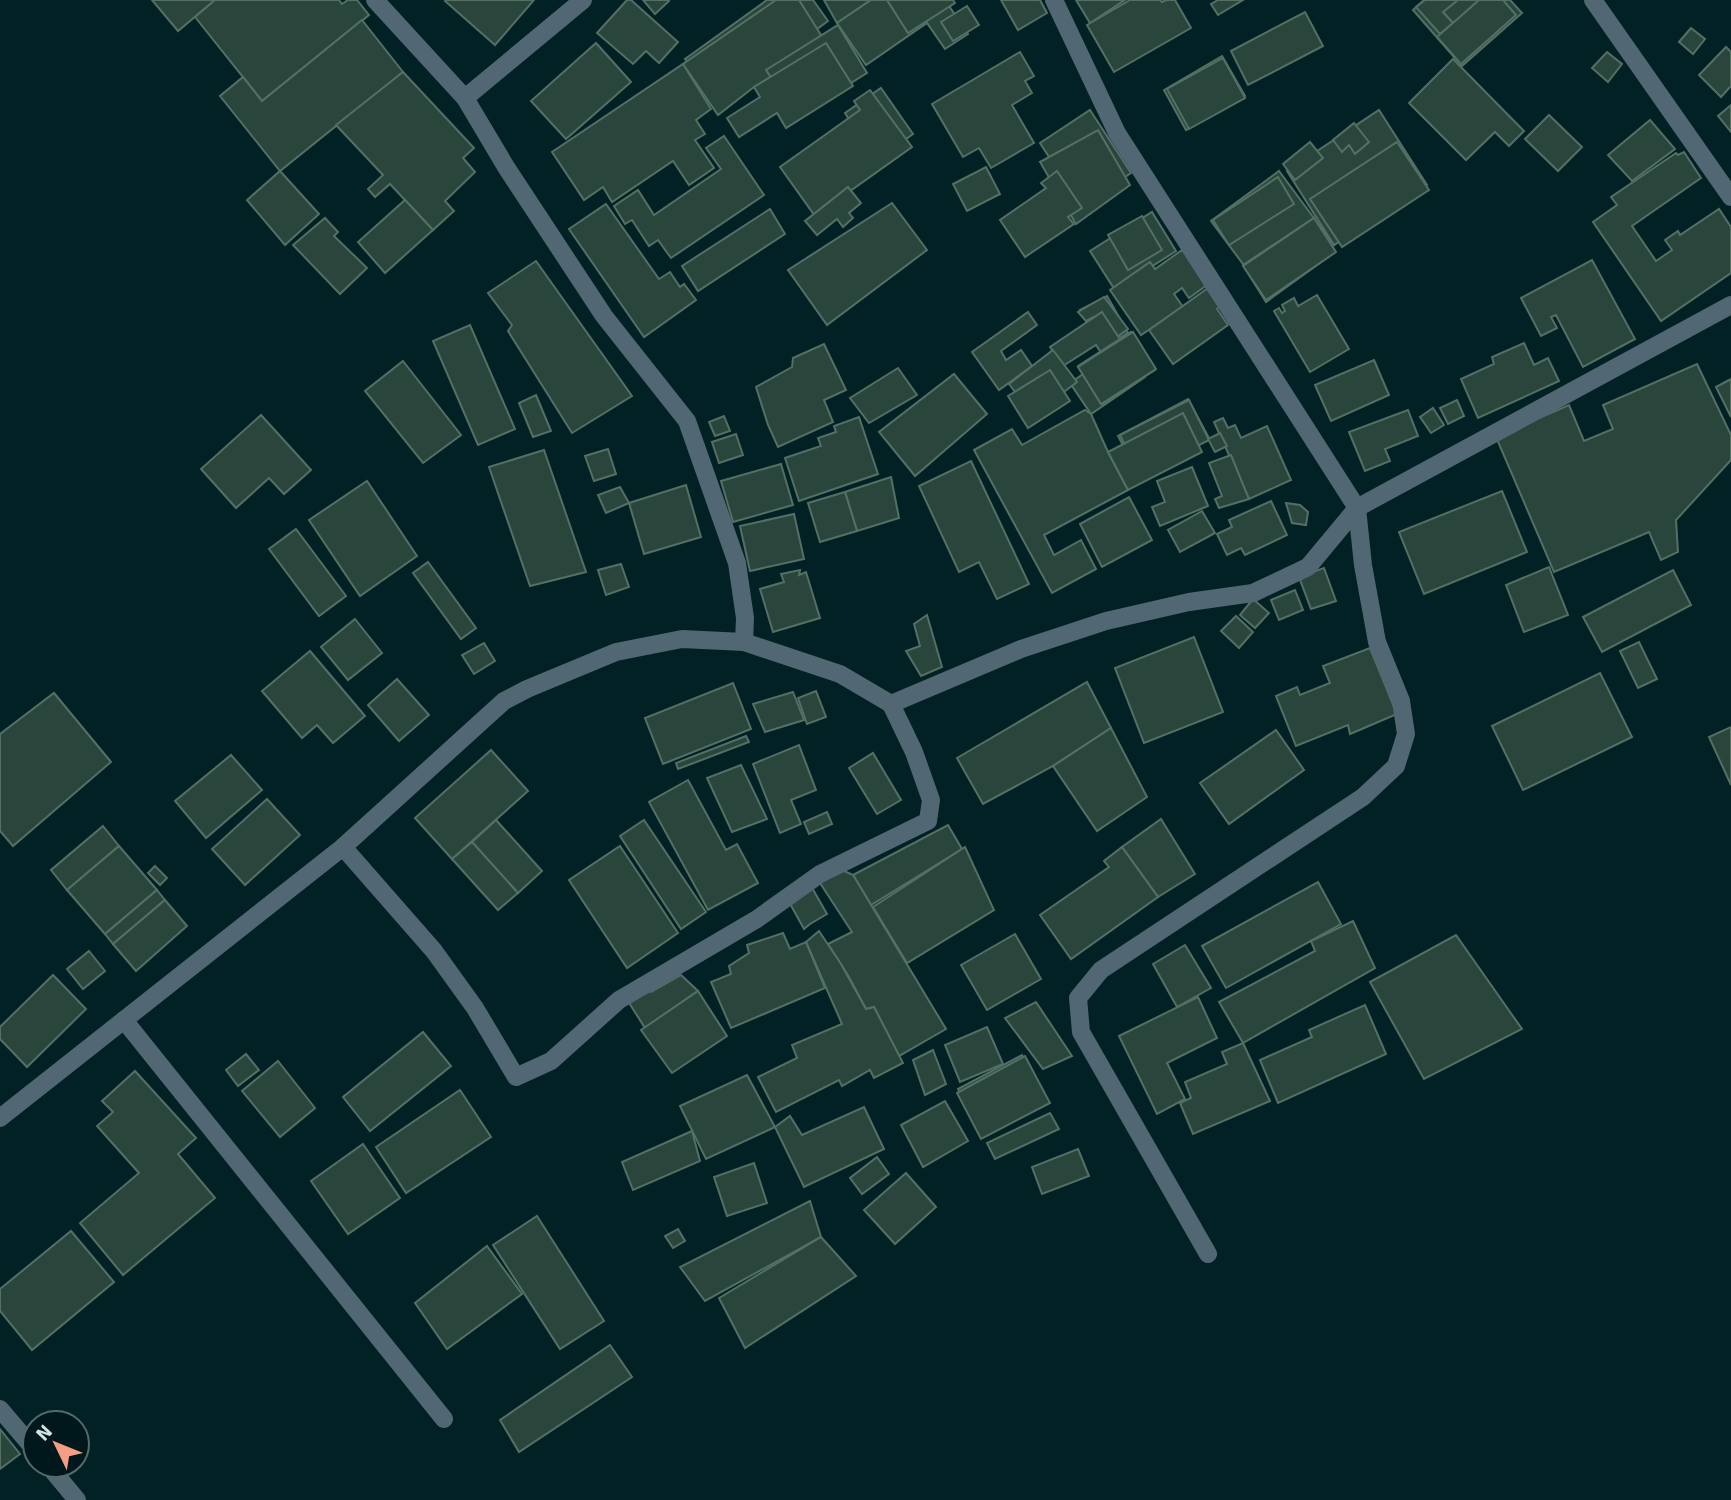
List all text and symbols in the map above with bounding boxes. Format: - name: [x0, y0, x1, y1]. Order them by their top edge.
- north arrow: [21, 1409, 91, 1479]
- text: N: [31, 1420, 58, 1446]

